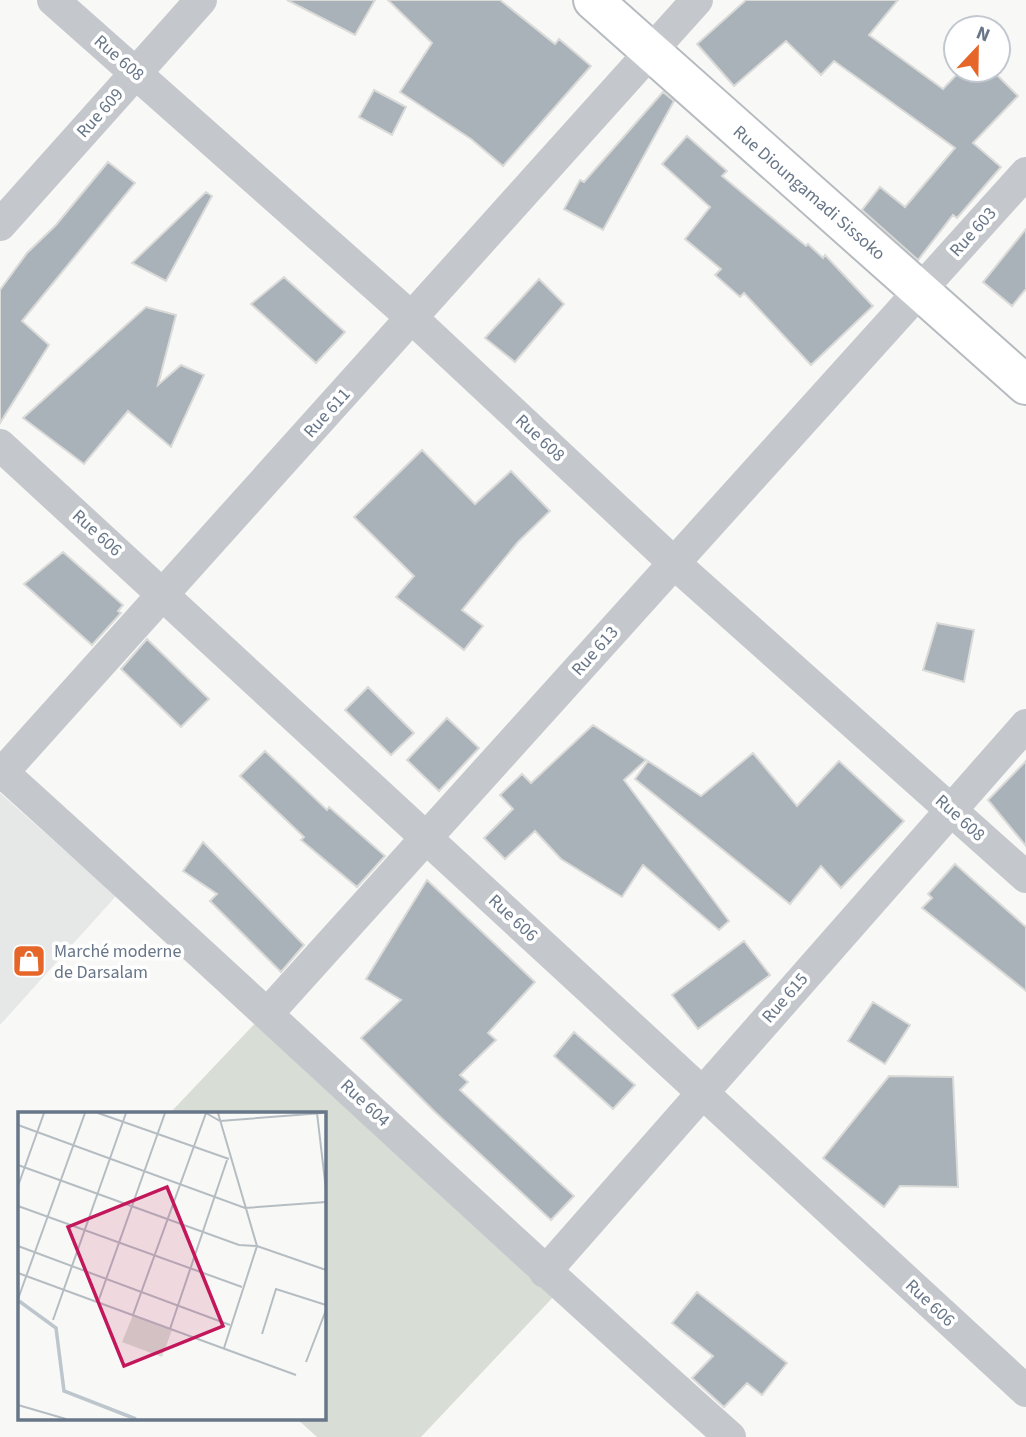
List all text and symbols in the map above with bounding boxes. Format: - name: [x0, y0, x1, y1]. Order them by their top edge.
- north arrow: [942, 14, 1012, 84]
- text: N: [972, 20, 994, 50]
- street label: Rue 608: [88, 29, 150, 87]
- street label: Rue 609: [71, 83, 129, 143]
- street label: Rue Dioungamadi Sissoko: [727, 120, 891, 266]
- street label: Rue 603: [944, 202, 1002, 262]
- street label: Rue 611: [298, 383, 356, 443]
- street label: Rue 608: [510, 409, 570, 467]
- street label: Rue 606: [67, 504, 127, 562]
- street label: Rue 613: [566, 621, 624, 681]
- street label: Rue 608: [930, 789, 990, 847]
- street label: Rue 606: [483, 889, 543, 947]
- place label: Marché moderne de Darsalam: [54, 939, 181, 985]
- shop icon: Marché moderne de Darsalam: [10, 942, 48, 980]
- street label: Rue 615: [756, 967, 814, 1029]
- street label: Rue 604: [335, 1074, 395, 1132]
- inset map: [18, 1112, 326, 1420]
- street label: Rue 606: [900, 1274, 960, 1332]

